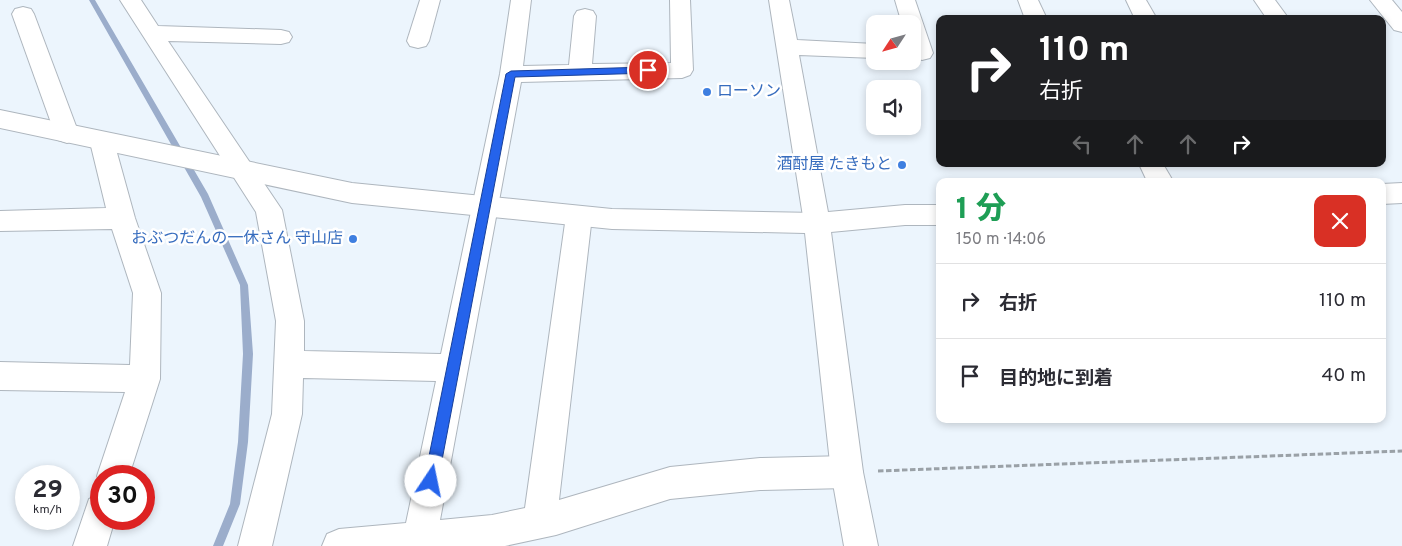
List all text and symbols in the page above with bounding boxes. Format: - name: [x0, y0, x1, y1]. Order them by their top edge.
- north arrow: [866, 15, 921, 70]
- map controls: [866, 15, 921, 135]
- text: 110 m: [1039, 29, 1129, 73]
- icon: right: [956, 35, 1021, 100]
- pin: [627, 49, 669, 91]
- icon: arrive: [634, 56, 662, 84]
- text: 右折: [1039, 79, 1083, 106]
- button: sound: [866, 80, 921, 135]
- place label: ローソン: [717, 82, 781, 102]
- marker: ローソン: [701, 86, 713, 98]
- icon: left: [1068, 130, 1096, 158]
- icon: ahead: [1121, 130, 1149, 158]
- icon: ahead: [1174, 130, 1202, 158]
- icon: right: [1227, 130, 1255, 158]
- place label: 酒酎屋 たきもと: [777, 155, 892, 175]
- marker: 酒酎屋 たきもと: [896, 159, 908, 171]
- text: 1 分: [956, 192, 1006, 229]
- button: close: [1314, 195, 1366, 247]
- place label: おぶつだんの一休さん 守山店: [131, 229, 343, 249]
- text: 150 m · 14:06: [956, 230, 1046, 250]
- marker: おぶつだんの一休さん 守山店: [347, 233, 359, 245]
- icon: right: [956, 287, 984, 315]
- text: 110 m: [1319, 289, 1366, 313]
- text: 右折: [999, 292, 1037, 316]
- icon: arrive: [956, 362, 984, 390]
- text: 40 m: [1321, 364, 1366, 388]
- text: 目的地に到着: [999, 367, 1113, 391]
- position arrow: [404, 454, 456, 506]
- speed limit sign: 30: [90, 465, 155, 530]
- text: 29: [32, 475, 63, 507]
- text: km/h: [33, 502, 62, 518]

